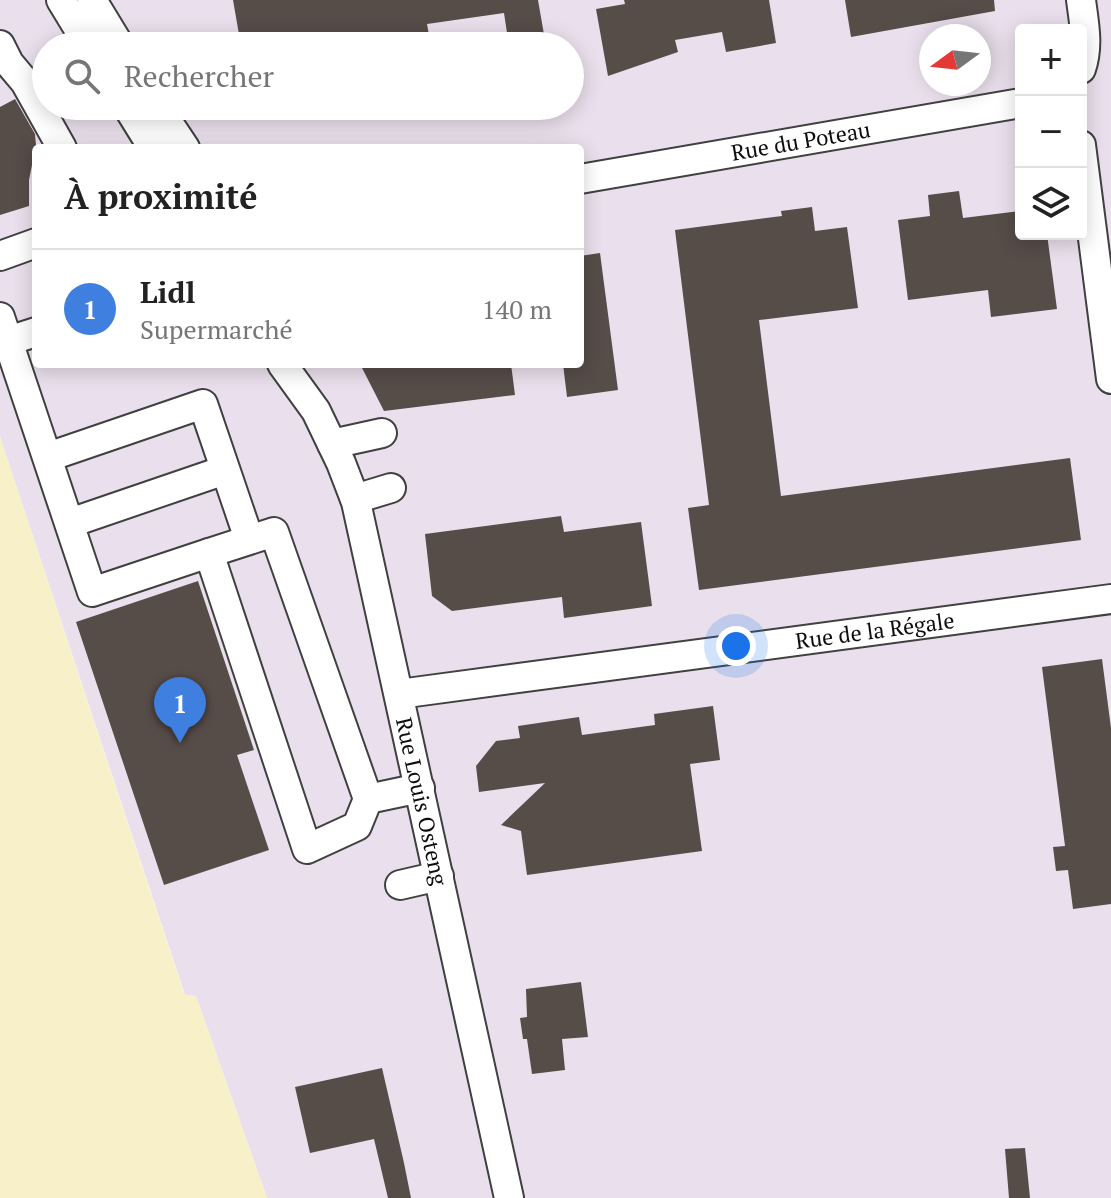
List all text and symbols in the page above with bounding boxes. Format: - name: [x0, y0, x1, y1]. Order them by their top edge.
- north arrow: [919, 24, 991, 96]
- map controls: [1015, 24, 1087, 240]
- button: +: [1015, 24, 1087, 96]
- search box: [32, 32, 584, 120]
- icon: search: [60, 54, 104, 98]
- text: Rechercher: [124, 56, 274, 96]
- button: −: [1015, 96, 1087, 168]
- street label: Rue du Poteau: [729, 114, 873, 167]
- button: layers: [1015, 168, 1087, 240]
- text: À proximité: [64, 174, 258, 219]
- text: Lidl: [140, 272, 195, 312]
- text: 1: [83, 292, 97, 326]
- text: 140 m: [482, 292, 552, 326]
- text: Supermarché: [140, 312, 293, 346]
- street label: Rue de la Régale: [794, 605, 956, 655]
- your location: [716, 626, 756, 666]
- pin: 1: [154, 677, 206, 743]
- street label: Rue Louis Osteng: [390, 715, 455, 888]

